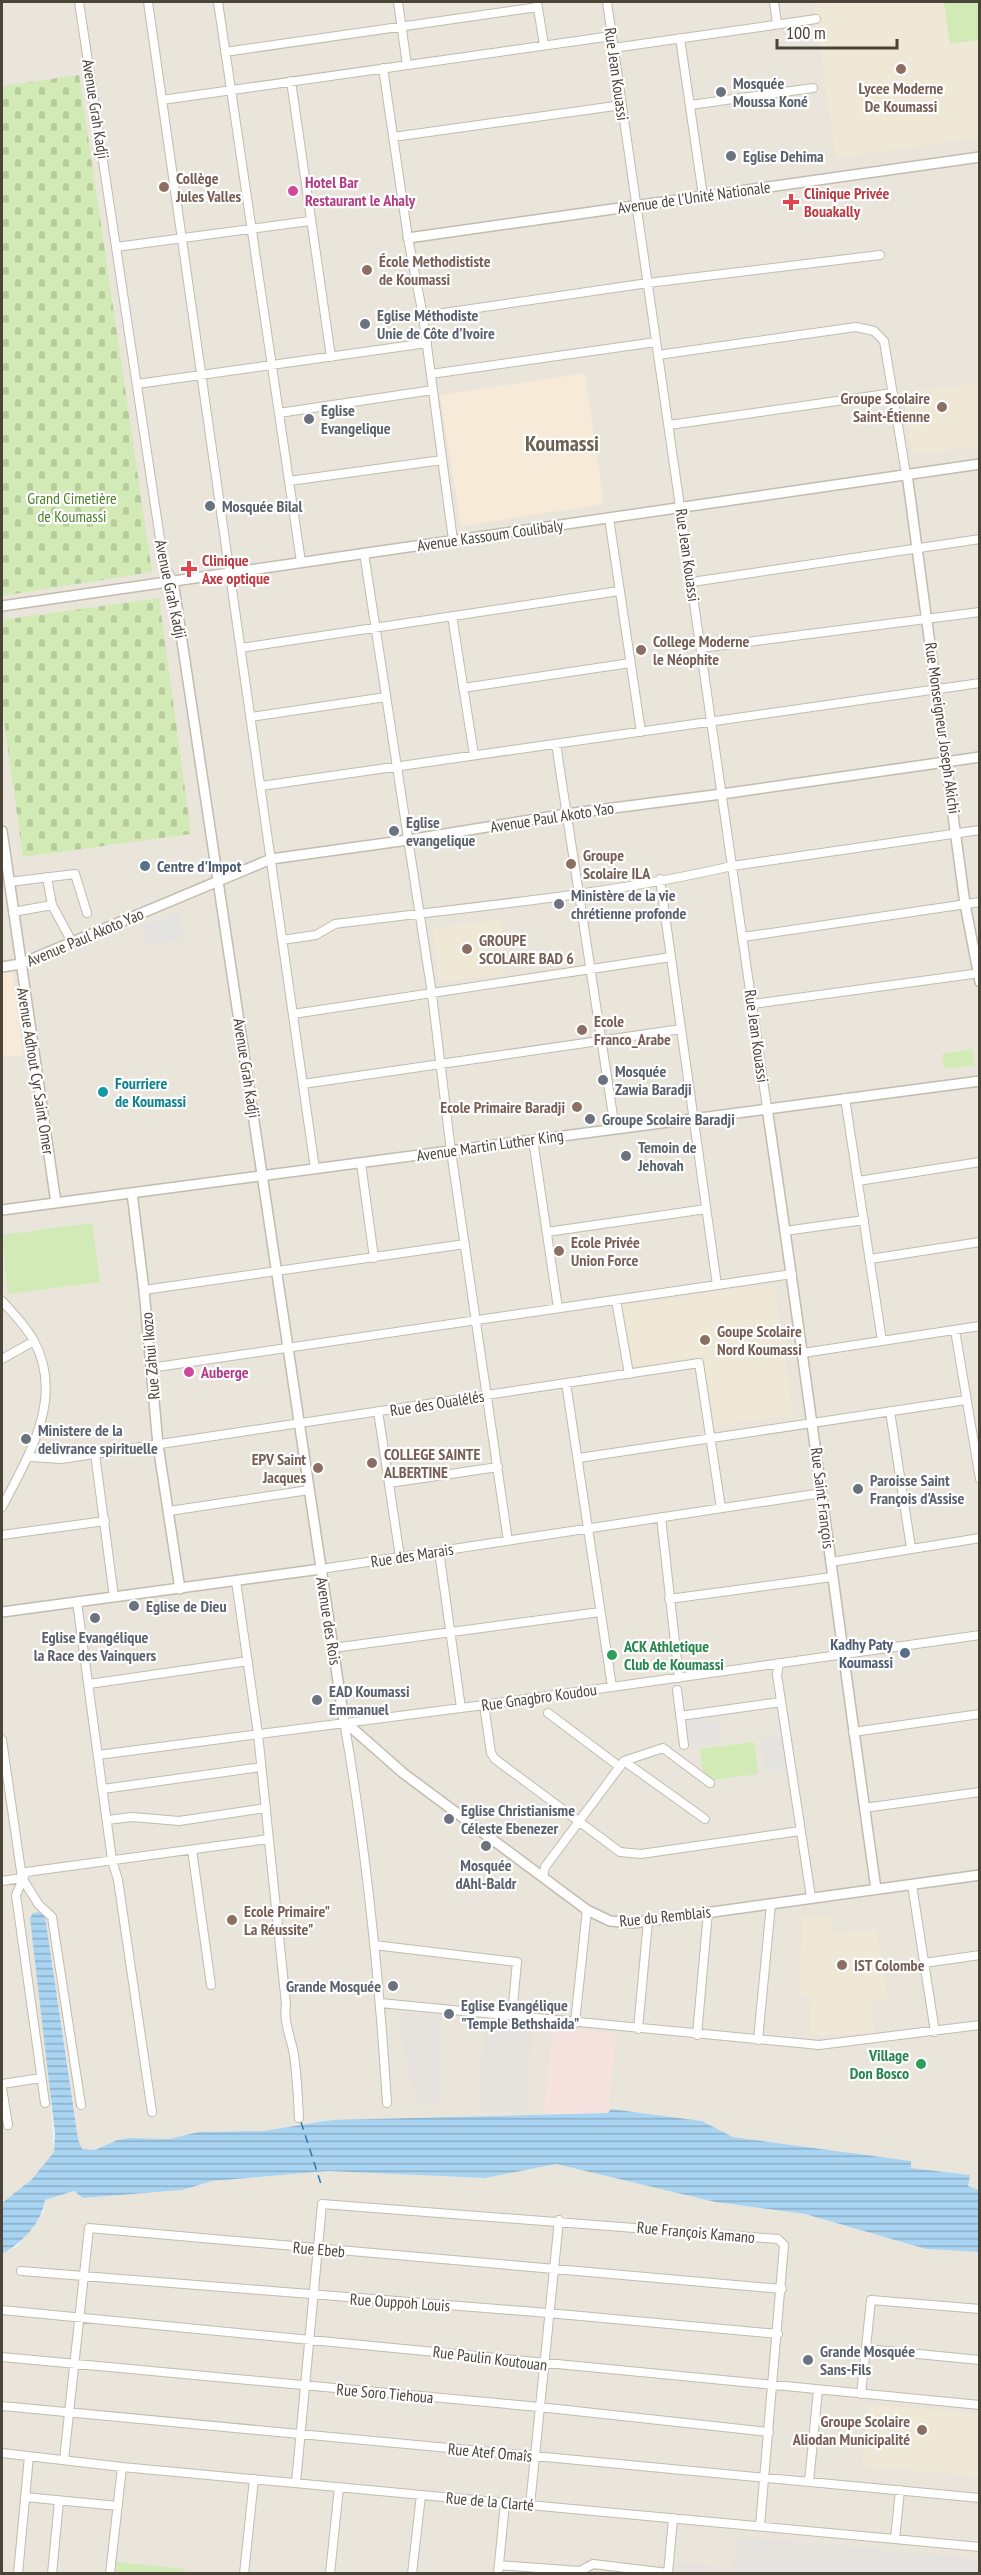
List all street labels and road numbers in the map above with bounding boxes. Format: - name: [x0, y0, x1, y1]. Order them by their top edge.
- street label: Rue Jean Kouassi: [601, 26, 633, 122]
- street label: Avenue Grah Kadji: [78, 58, 114, 160]
- street label: Avenue de l'Unité Nationale: [616, 176, 772, 218]
- street label: Rue Jean Kouassi: [672, 507, 704, 603]
- street label: Avenue Kassoum Coulibaly: [416, 515, 564, 555]
- street label: Avenue Grah Kadji: [151, 538, 191, 640]
- street label: Rue Monseigneur Joseph Akichi: [921, 641, 965, 815]
- street label: Avenue Paul Akoto Yao: [489, 797, 615, 837]
- street label: Avenue Paul Akoto Yao: [24, 903, 147, 971]
- street label: Avenue Adhout Cyr Saint Omer: [13, 986, 59, 1157]
- street label: Rue Jean Kouassi: [741, 988, 773, 1084]
- street label: Avenue Grah Kadji: [229, 1017, 265, 1119]
- street label: Avenue Martin Luther King: [415, 1125, 565, 1165]
- street label: Rue Zahui Ikozo: [136, 1312, 164, 1400]
- street label: Rue des Oualélés: [388, 1386, 486, 1420]
- street label: Rue Saint François: [807, 1446, 839, 1550]
- street label: Rue des Marais: [369, 1539, 455, 1571]
- street label: Avenue des Rois: [312, 1575, 346, 1667]
- street label: Rue Gnagbro Koudou: [480, 1679, 598, 1715]
- street label: Rue du Remblais: [618, 1901, 712, 1931]
- street label: Rue François Kamano: [636, 2217, 756, 2247]
- street label: Rue Ebeb: [292, 2237, 346, 2261]
- street label: Rue Ouppoh Louis: [349, 2289, 451, 2315]
- street label: Rue Paulin Koutouan: [432, 2341, 548, 2375]
- street label: Rue Soro Tiehoua: [336, 2379, 434, 2407]
- street label: Rue Atef Omaîs: [447, 2438, 533, 2466]
- street label: Rue de la Clarté: [445, 2487, 535, 2515]

